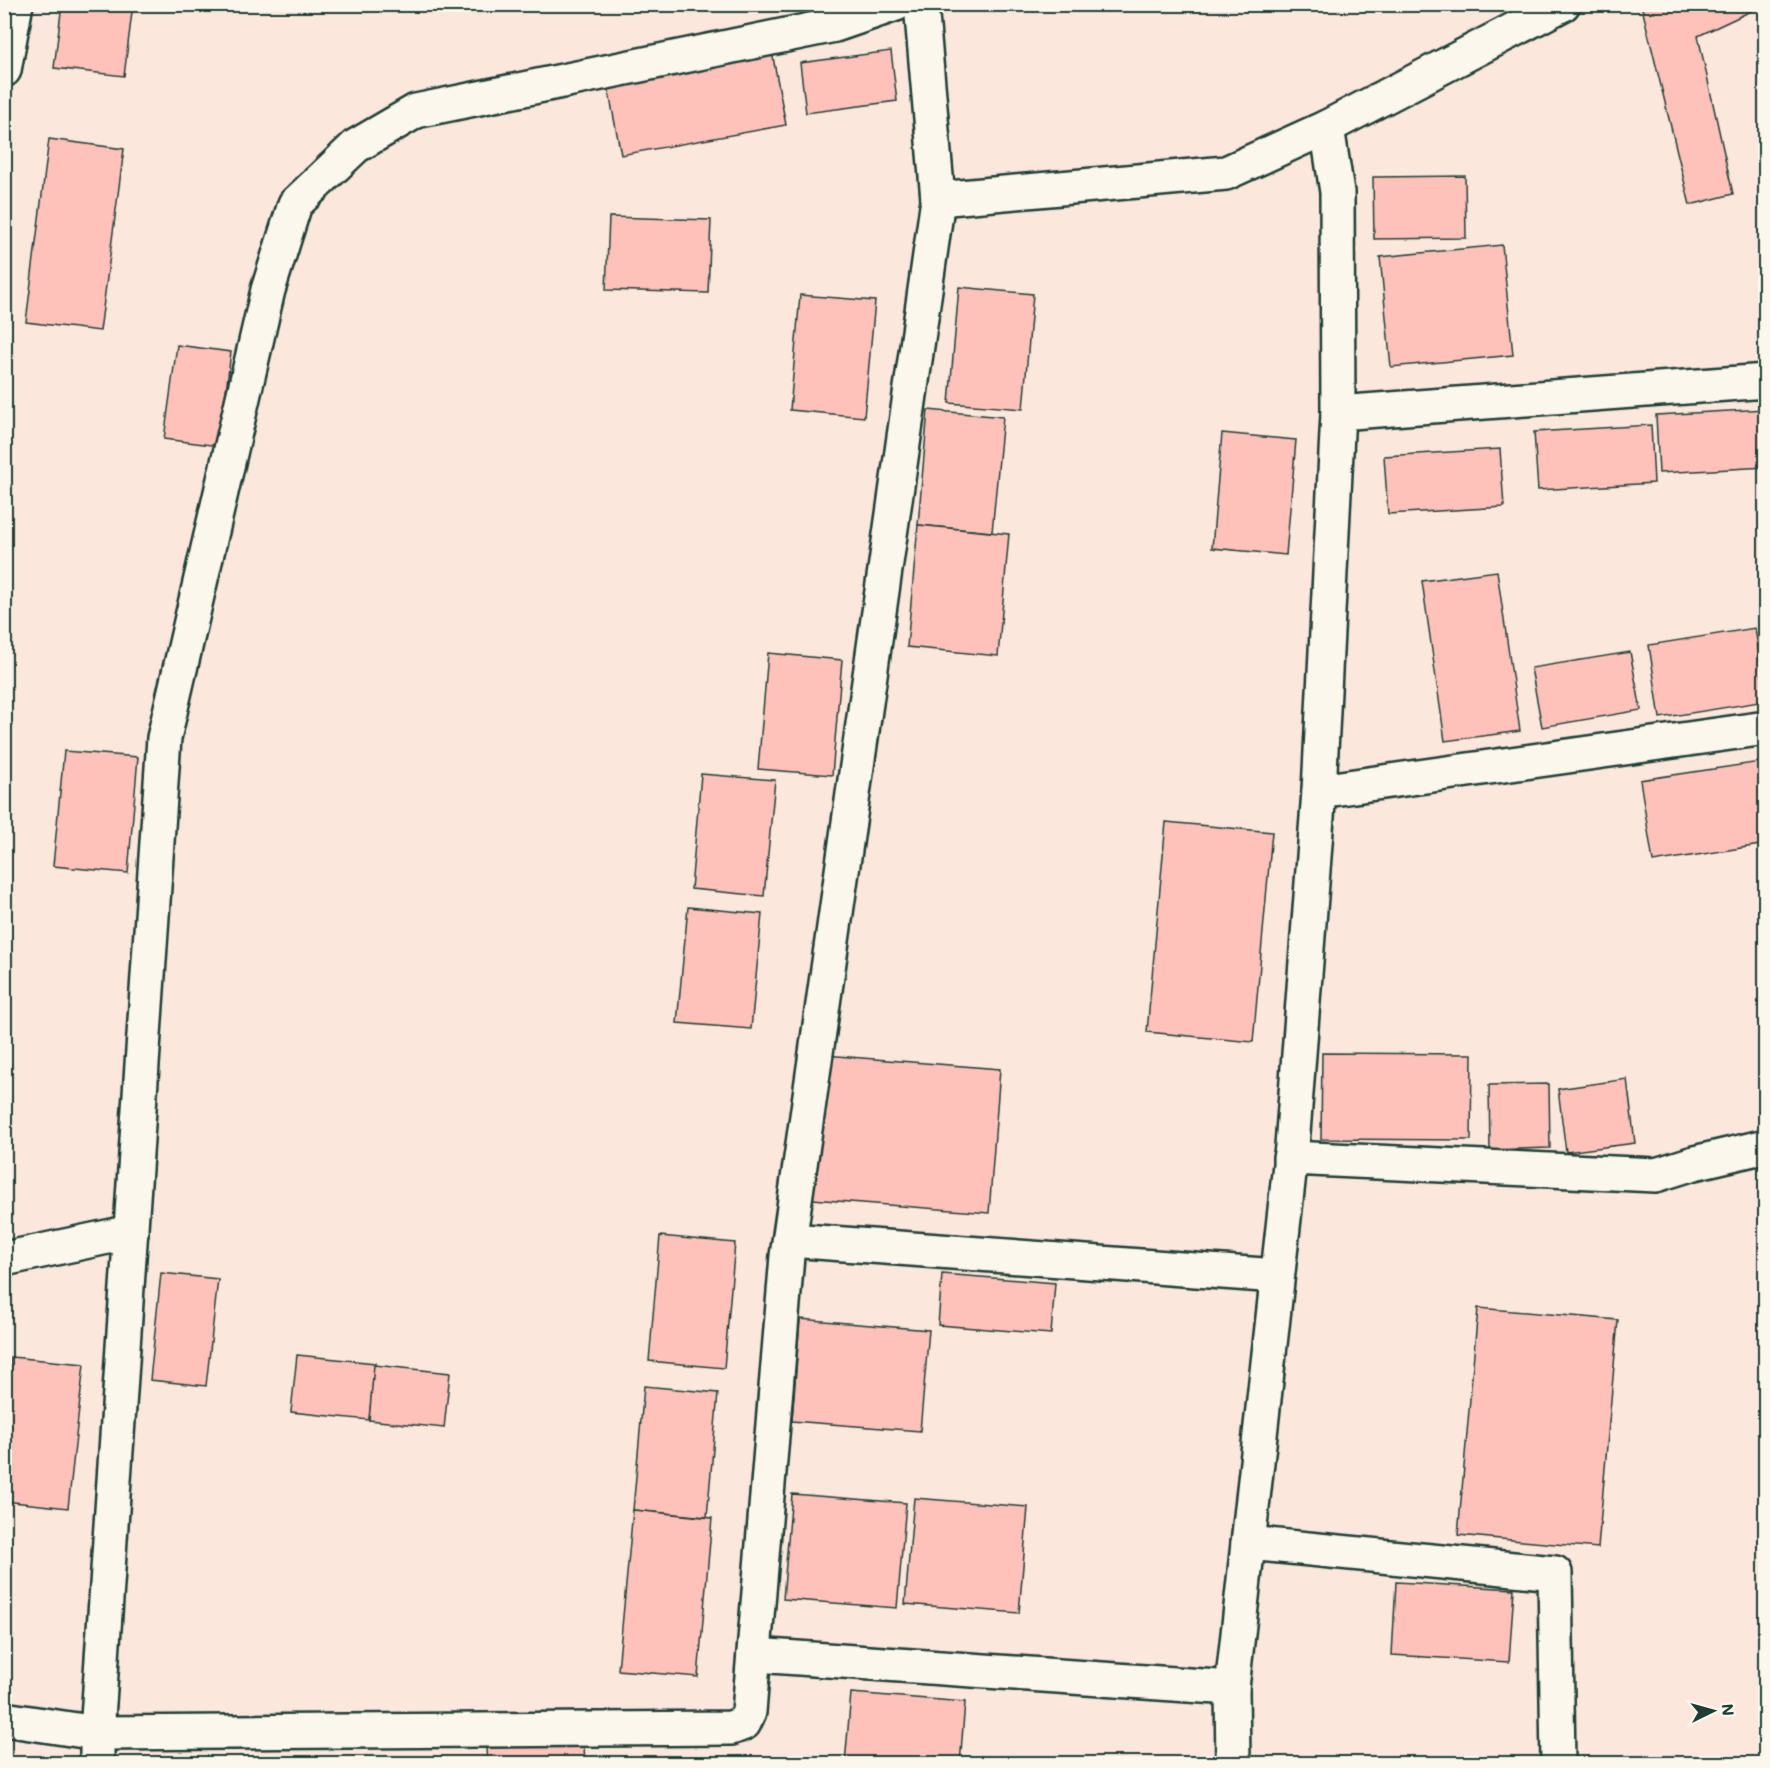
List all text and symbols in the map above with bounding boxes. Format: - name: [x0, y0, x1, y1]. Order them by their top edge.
- north arrow: [1683, 1681, 1743, 1741]
- text: N: [1717, 1703, 1739, 1717]

